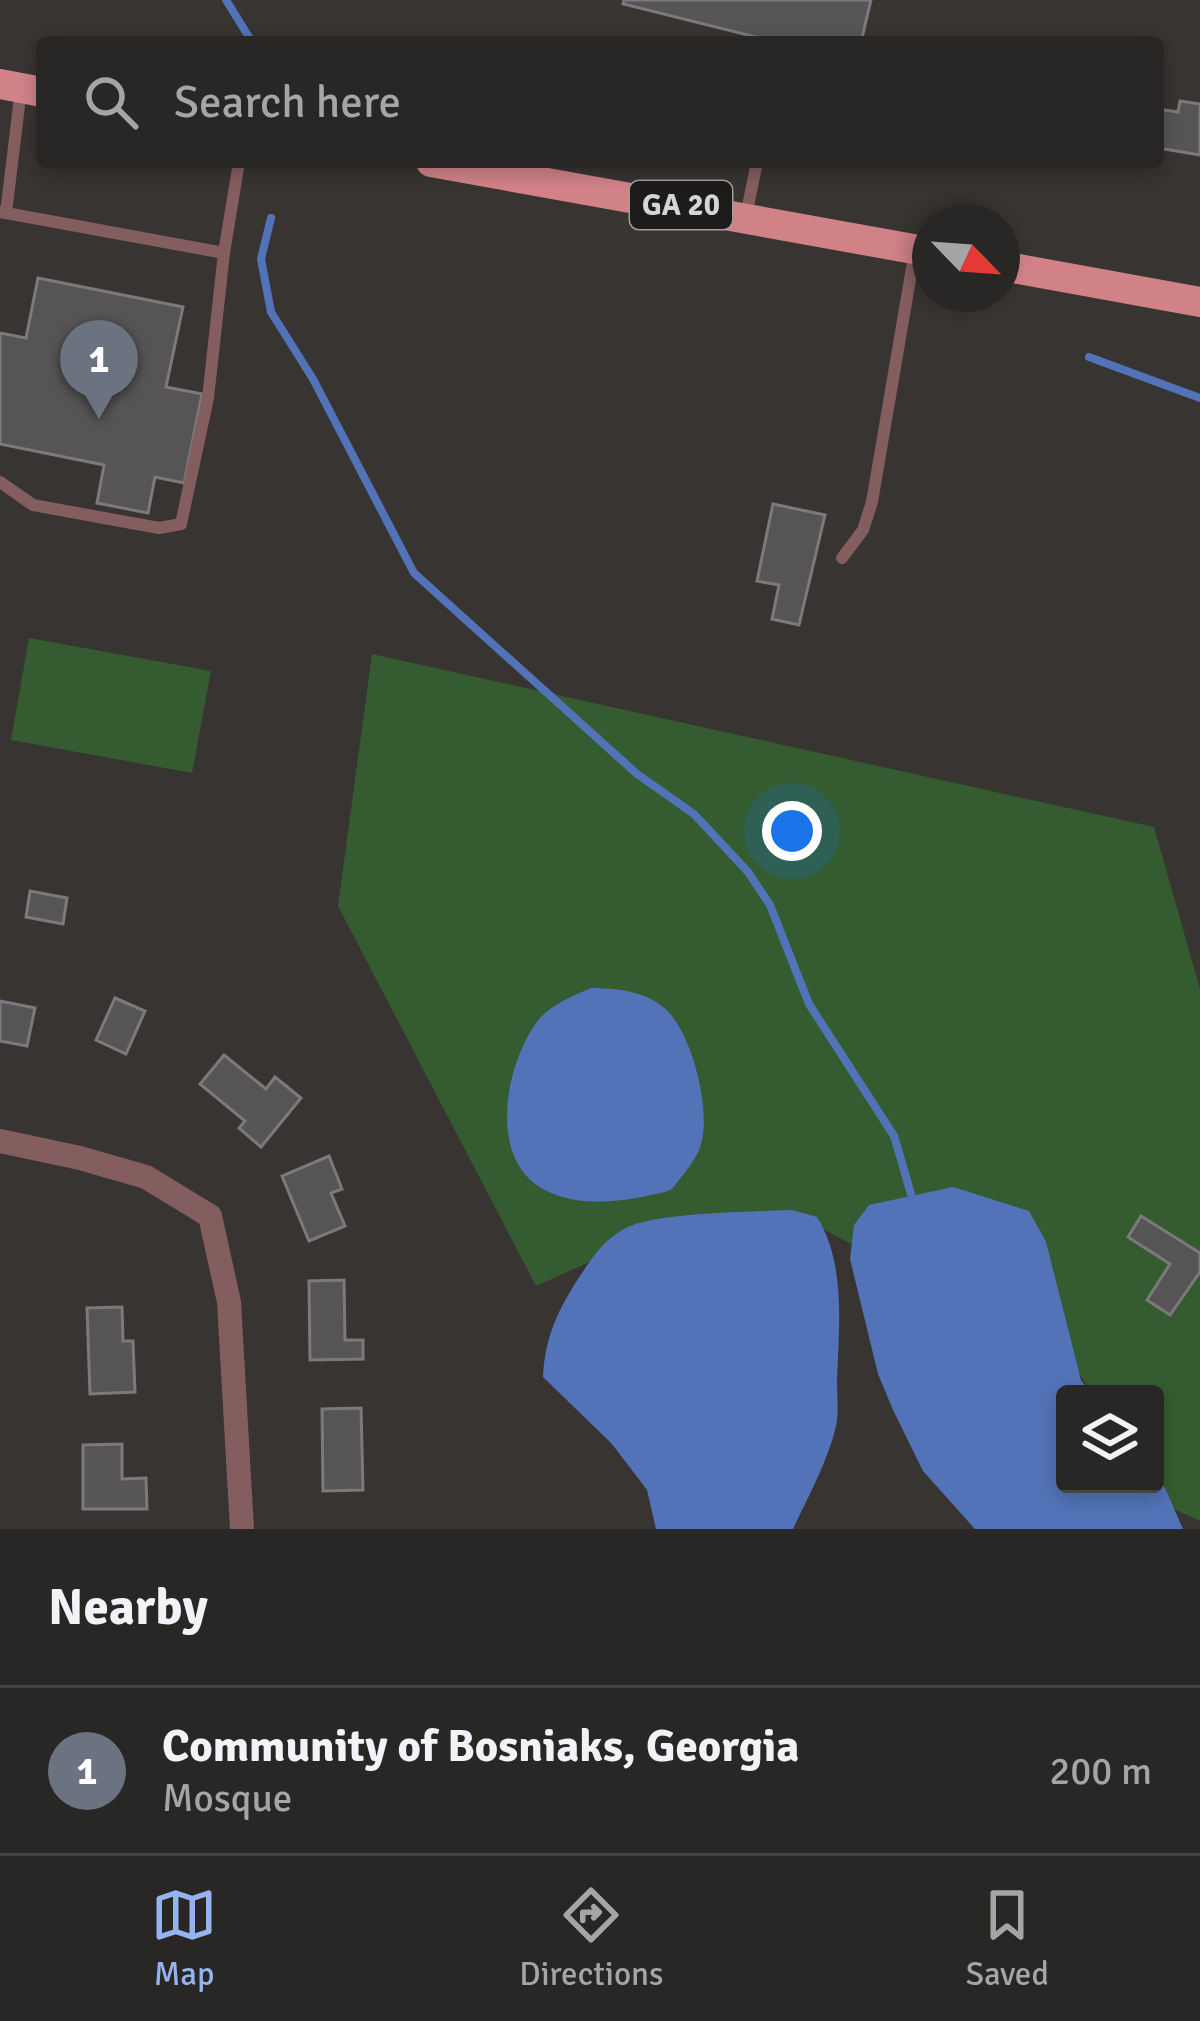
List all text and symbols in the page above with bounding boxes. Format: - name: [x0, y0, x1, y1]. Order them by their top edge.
- search box: [36, 36, 1164, 168]
- icon: search: [78, 69, 144, 135]
- text: Search here: [174, 75, 401, 130]
- road number: GA 20: [630, 181, 732, 229]
- north arrow: [912, 204, 1020, 312]
- pin: 1: [60, 320, 138, 419]
- your location: [762, 801, 822, 861]
- map controls: [1056, 1385, 1164, 1493]
- button: layers: [1056, 1385, 1164, 1493]
- text: Nearby: [48, 1576, 208, 1639]
- text: Community of Bosniaks, Georgia: [162, 1719, 799, 1774]
- text: 1: [76, 1747, 98, 1795]
- text: 200 m: [1049, 1747, 1152, 1795]
- text: Mosque: [162, 1774, 292, 1822]
- tab: Map: [151, 1882, 217, 1995]
- tab: Directions: [519, 1882, 664, 1995]
- tab: Saved: [966, 1882, 1049, 1995]

